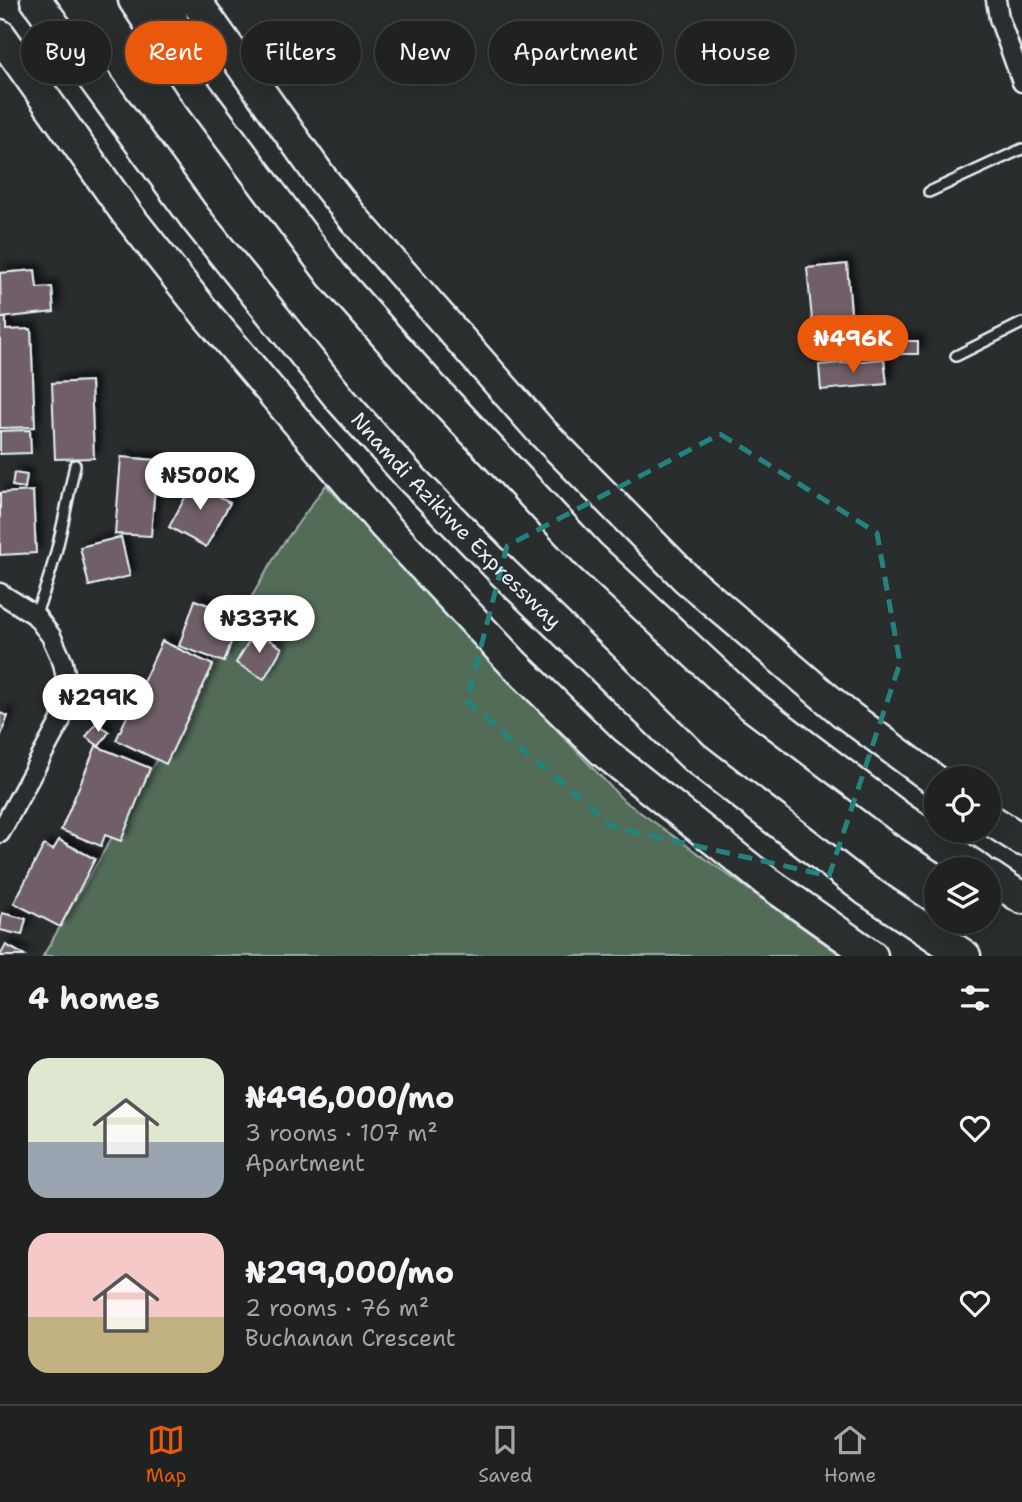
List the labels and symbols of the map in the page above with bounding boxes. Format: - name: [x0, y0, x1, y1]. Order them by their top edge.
- pin: ₦496K: [804, 316, 902, 375]
- street label: Nnamdi Azikiwe Expressway: [345, 406, 568, 635]
- pin: ₦500K: [151, 452, 249, 512]
- pin: ₦337K: [210, 596, 308, 655]
- pin: ₦299K: [49, 674, 147, 734]

